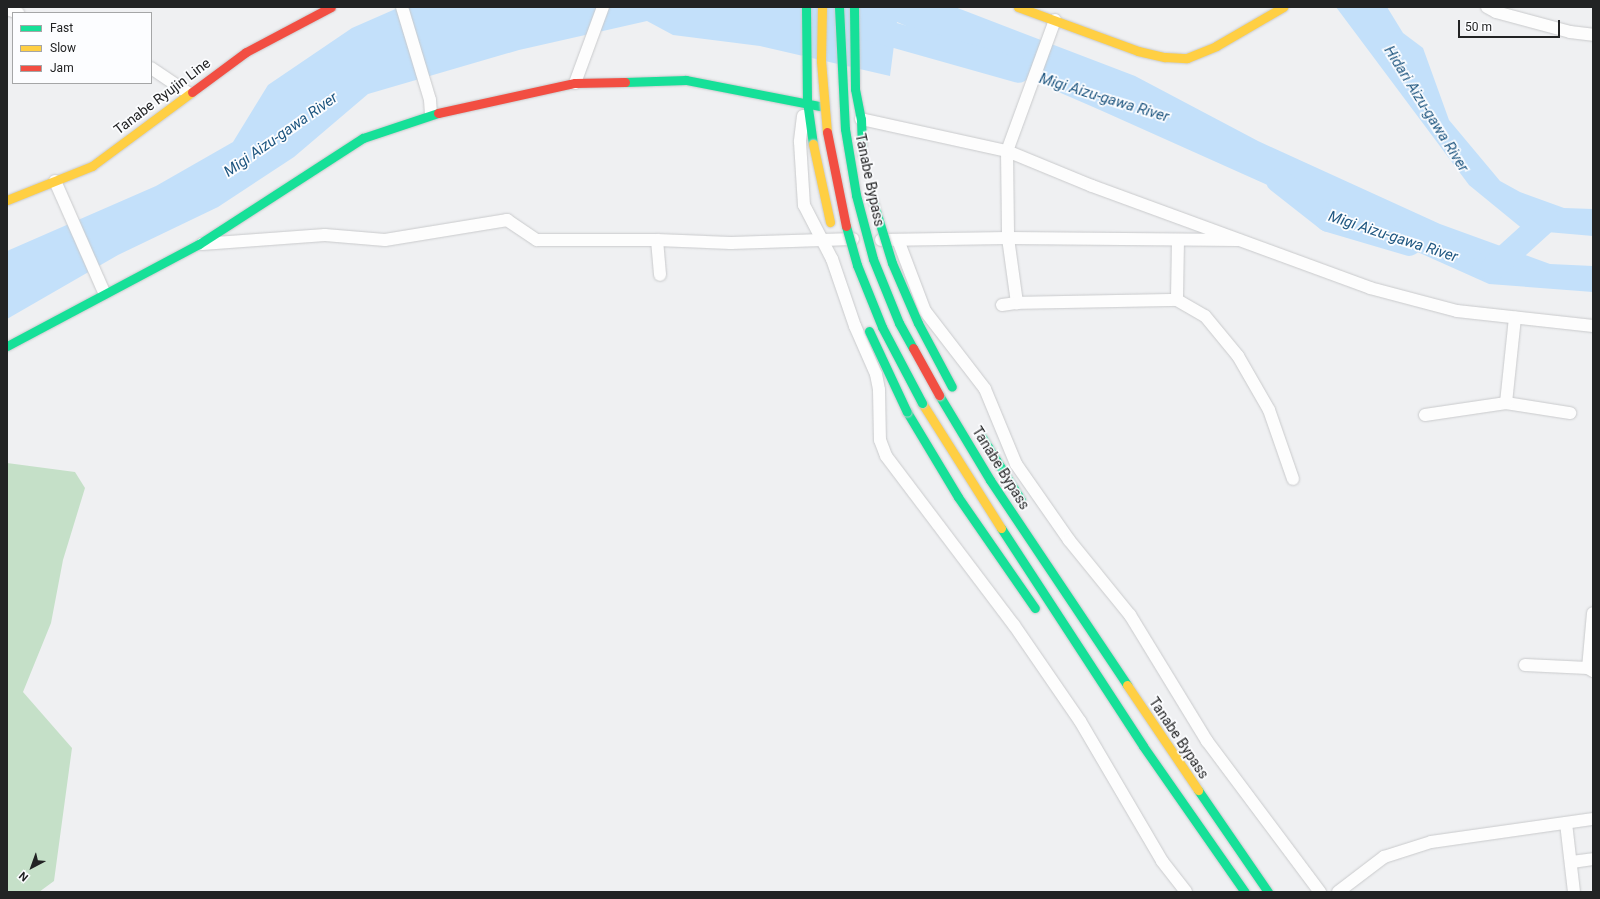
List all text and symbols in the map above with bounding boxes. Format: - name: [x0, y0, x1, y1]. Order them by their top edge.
- legend: [12, 12, 152, 84]
- scale bar: [1460, 12, 1562, 38]
- text: 50 m: [1465, 20, 1492, 34]
- text: Fast: [50, 21, 73, 35]
- text: Slow: [50, 41, 76, 55]
- water label: Hidari Aizu-gawa River: [1380, 43, 1472, 175]
- street label: Tanabe Ryujin Line: [110, 54, 214, 138]
- text: Jam: [50, 61, 74, 75]
- water label: Migi Aizu-gawa River: [1037, 70, 1171, 126]
- water label: Migi Aizu-gawa River: [221, 89, 341, 181]
- street label: Tanabe Bypass: [852, 132, 888, 228]
- water label: Migi Aizu-gawa River: [1326, 208, 1460, 266]
- street label: Tanabe Bypass: [969, 423, 1033, 513]
- street label: Tanabe Bypass: [1146, 694, 1212, 782]
- north arrow: [12, 847, 52, 887]
- text: N: [17, 869, 31, 884]

